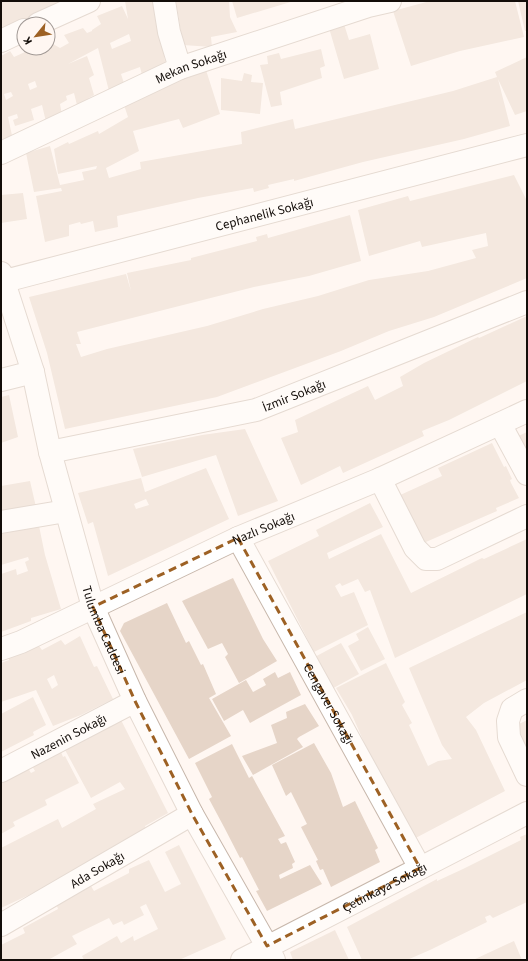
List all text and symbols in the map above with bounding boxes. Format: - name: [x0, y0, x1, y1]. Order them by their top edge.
- north arrow: [16, 16, 56, 56]
- text: K: [19, 34, 36, 47]
- street label: Mekan Sokağı: [152, 45, 229, 89]
- street label: Cephanelik Sokağı: [214, 193, 315, 236]
- street label: İzmir Sokağı: [260, 375, 329, 417]
- street label: Nazlı Sokağı: [229, 507, 298, 550]
- street label: Tulumba Caddesi: [78, 584, 130, 677]
- street label: Cengaver Sokağı: [299, 660, 358, 748]
- street label: Nazenin Sokağı: [28, 709, 110, 764]
- street label: Ada Sokağı: [67, 847, 128, 893]
- street label: Çetinkaya Sokağı: [339, 858, 430, 917]

